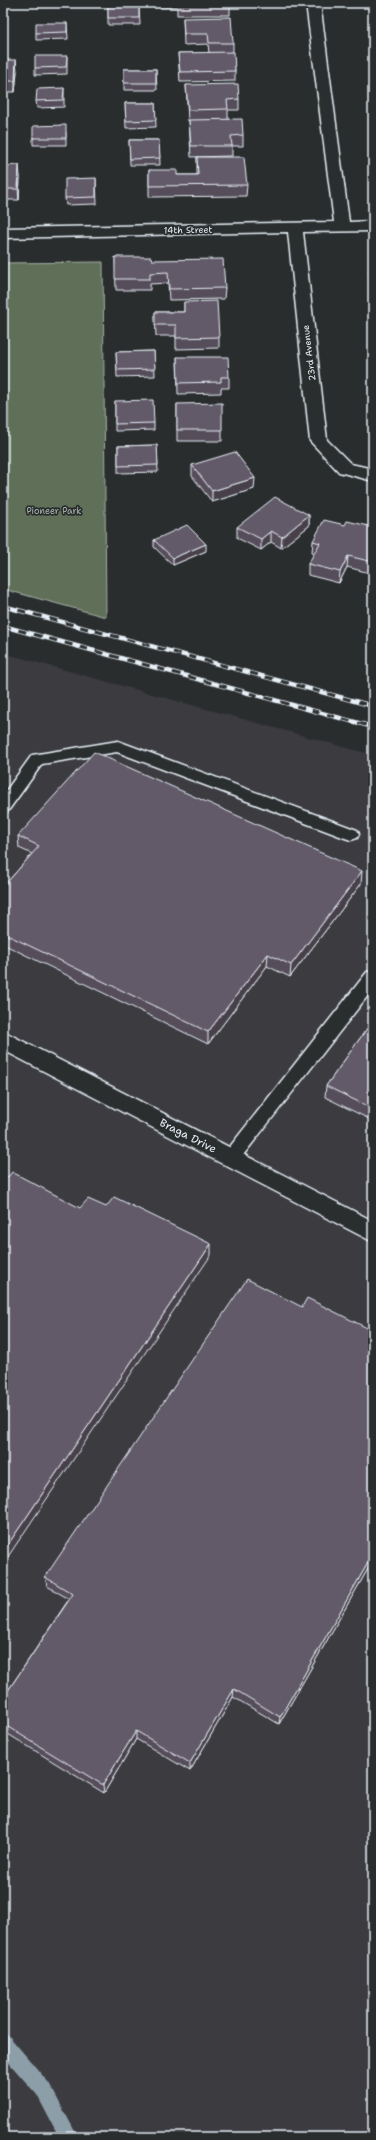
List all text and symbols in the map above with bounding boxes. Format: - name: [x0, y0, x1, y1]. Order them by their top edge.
- street label: 14th Street: [164, 224, 212, 236]
- street label: 23rd Avenue: [300, 324, 318, 382]
- park label: Pioneer Park: [26, 505, 82, 517]
- street label: Braga Drive: [157, 1115, 219, 1157]

